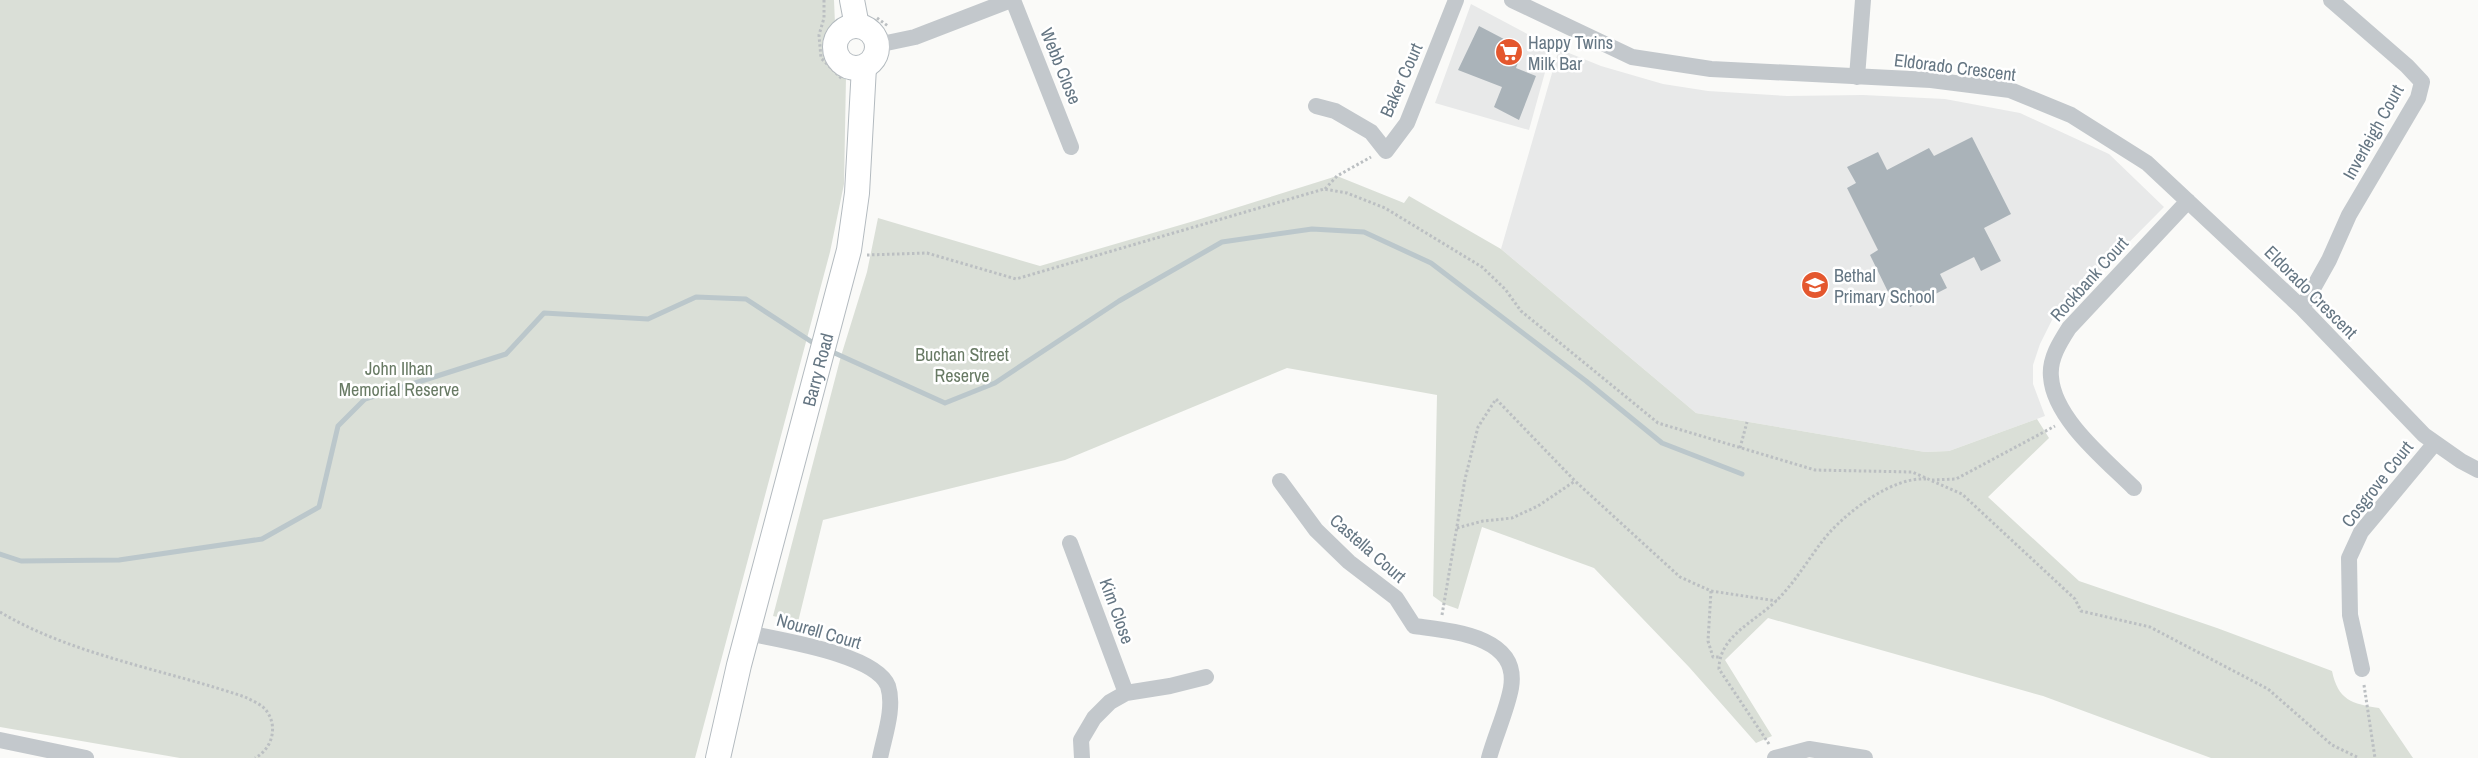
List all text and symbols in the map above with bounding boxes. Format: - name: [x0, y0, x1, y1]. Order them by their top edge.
- street label: Webb Close: [1034, 24, 1088, 108]
- place label: Happy Twins Milk Bar: [1528, 30, 1613, 76]
- supermarket icon: Happy Twins Milk Bar: [1494, 37, 1524, 67]
- street label: Baker Court: [1374, 39, 1428, 121]
- street label: Eldorado Crescent: [1893, 47, 2017, 87]
- street label: Inverleigh Court: [2337, 80, 2409, 184]
- street label: Rockbank Court: [2044, 231, 2134, 327]
- street label: Eldorado Crescent: [2259, 240, 2363, 344]
- place label: Bethal Primary School: [1834, 263, 1935, 309]
- school or university icon: Bethal Primary School: [1800, 270, 1830, 300]
- street label: Barry Road: [796, 330, 839, 409]
- park label: Buchan Street Reserve: [915, 342, 1009, 388]
- park label: John Ilhan Memorial Reserve: [339, 356, 459, 402]
- street label: Cosgrove Court: [2335, 436, 2419, 532]
- street label: Castella Court: [1325, 508, 1411, 588]
- street label: Kim Close: [1094, 575, 1140, 647]
- street label: Nourell Court: [774, 607, 864, 655]

